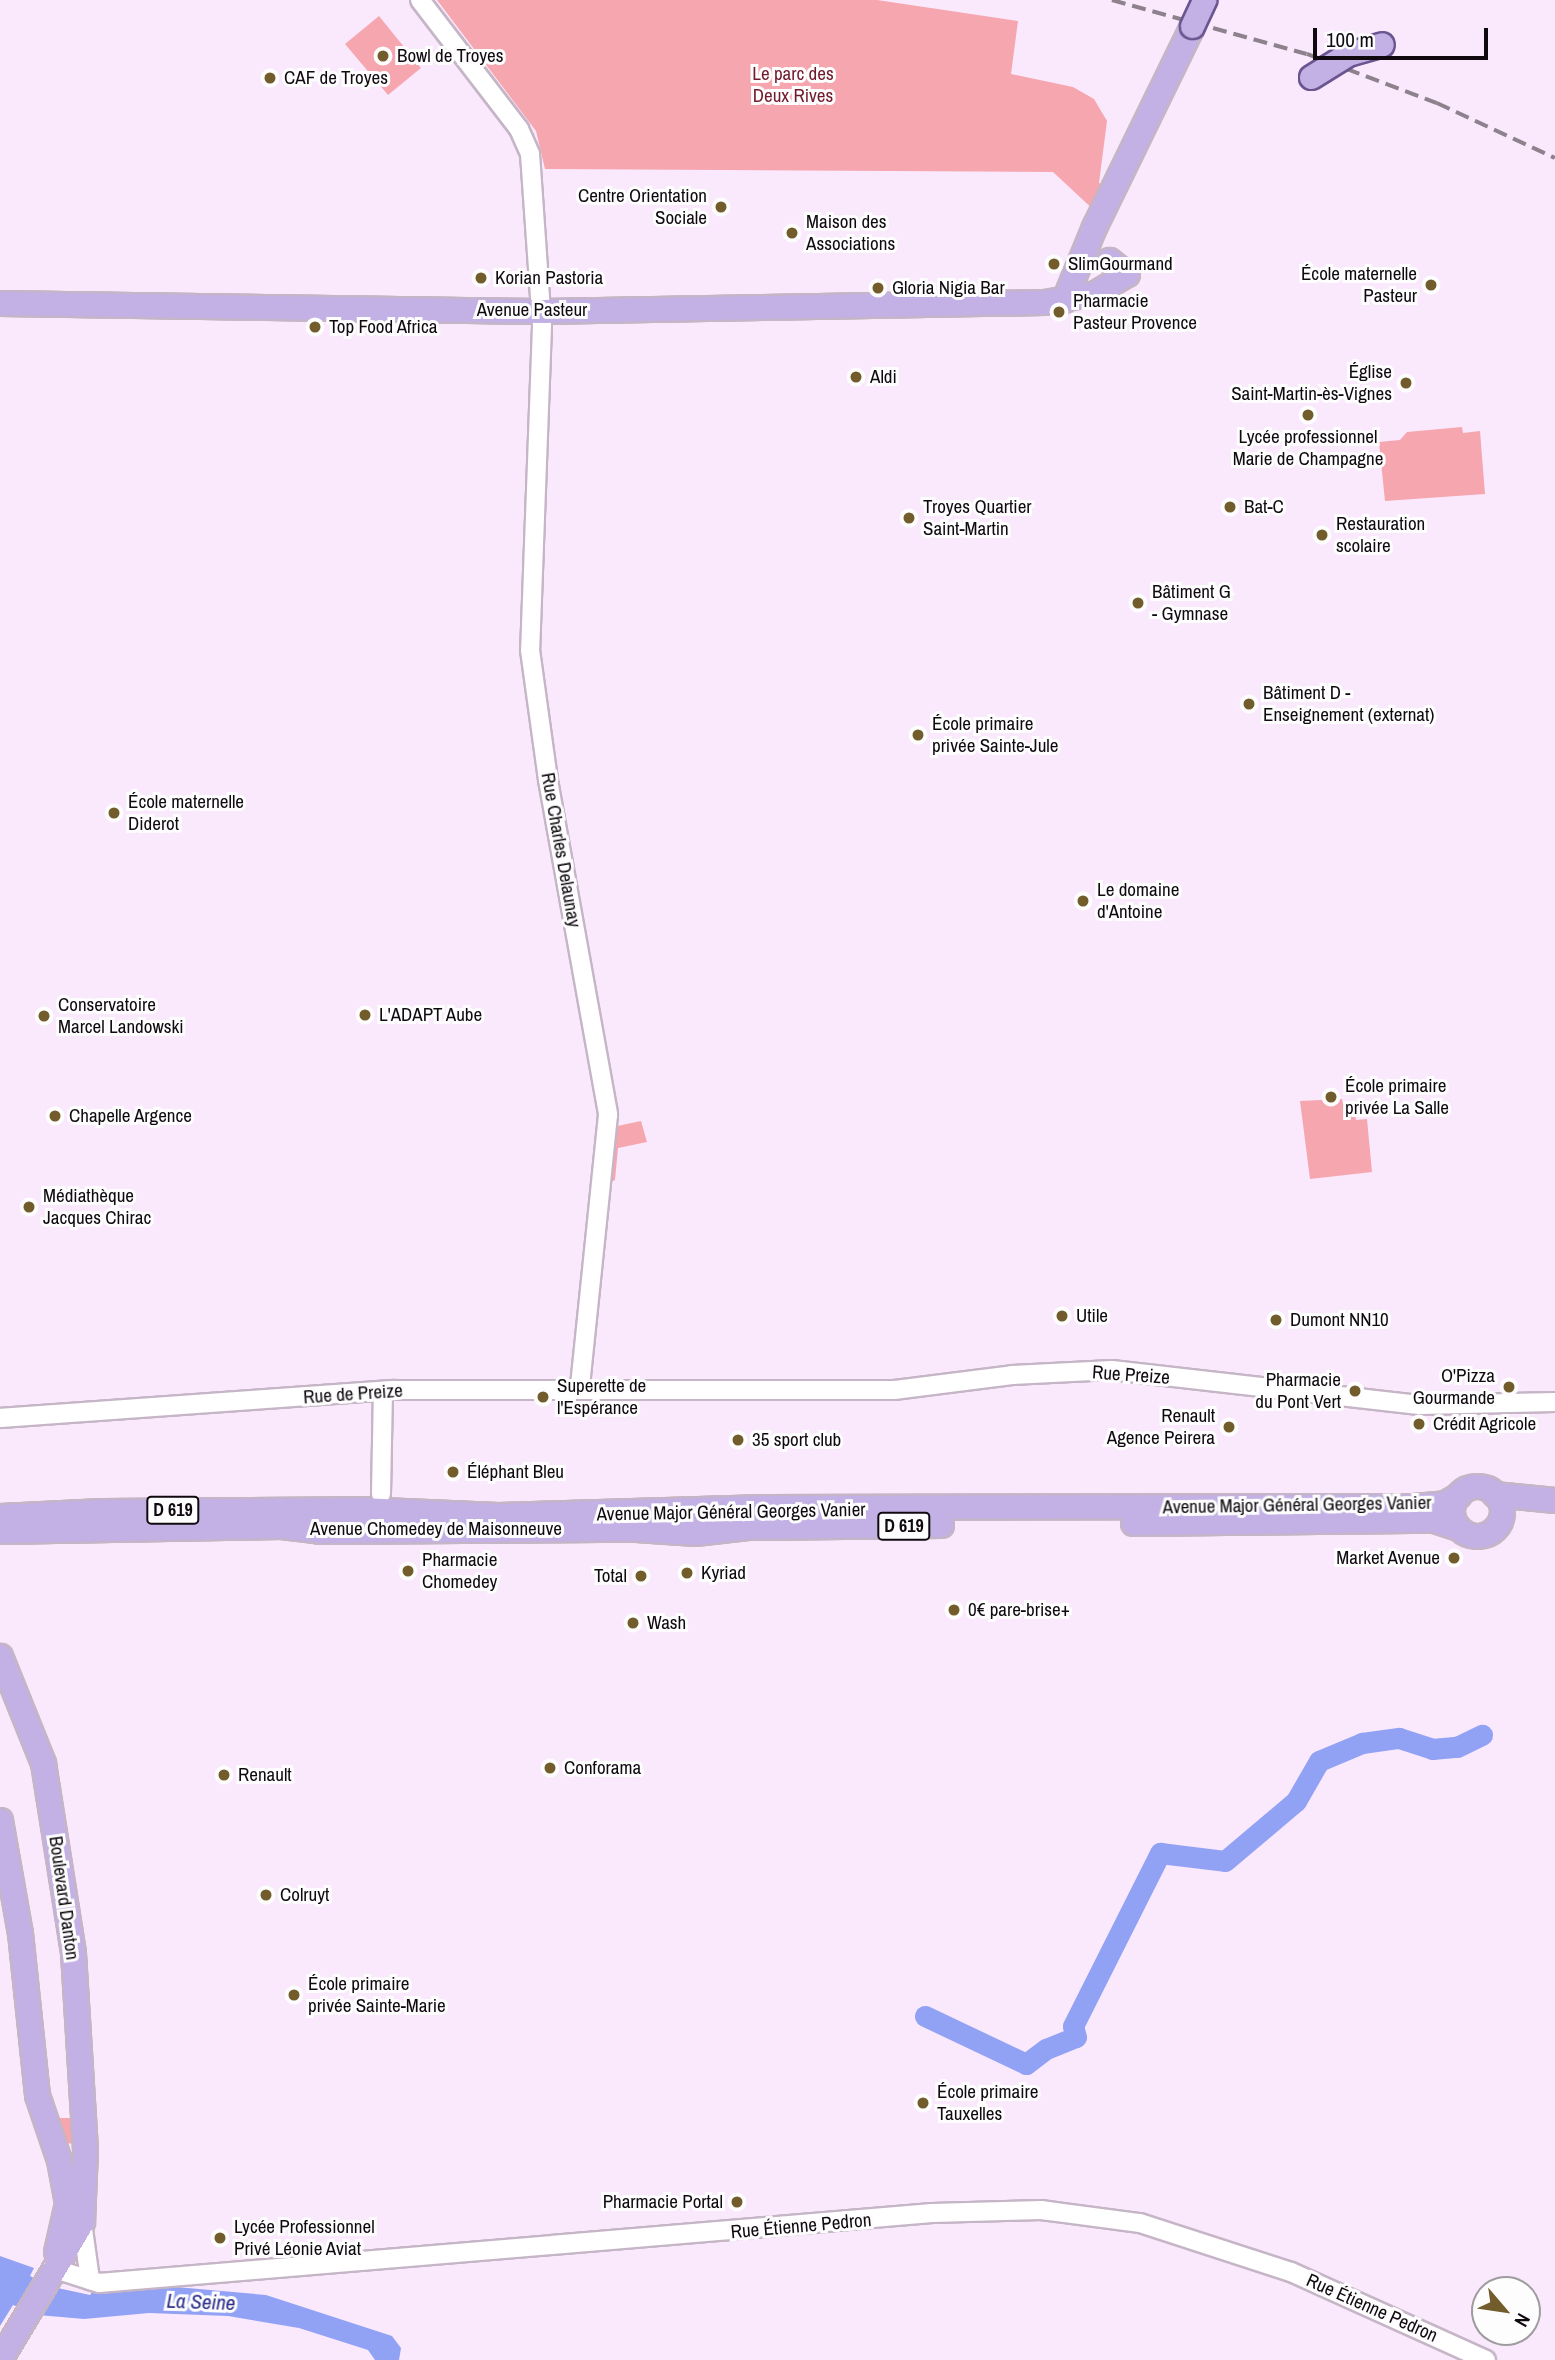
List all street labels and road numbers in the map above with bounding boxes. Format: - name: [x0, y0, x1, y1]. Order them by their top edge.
- street label: Avenue Pasteur: [477, 299, 587, 321]
- street label: Rue Charles Delaunay: [536, 771, 586, 929]
- street label: Rue Preize: [1091, 1361, 1171, 1389]
- street label: Rue de Preize: [303, 1379, 403, 1409]
- street label: Avenue Major Général Georges Vanier: [1162, 1491, 1432, 1519]
- road number: D 619: [145, 1496, 201, 1525]
- street label: Avenue Major Général Georges Vanier: [596, 1498, 866, 1526]
- road number: D 619: [876, 1512, 932, 1540]
- street label: Avenue Chomedey de Maisonneuve: [310, 1518, 562, 1540]
- street label: Boulevard Danton: [44, 1835, 84, 1961]
- street label: Rue Étienne Pedron: [730, 2208, 872, 2244]
- street label: Rue Étienne Pedron: [1303, 2269, 1441, 2347]

